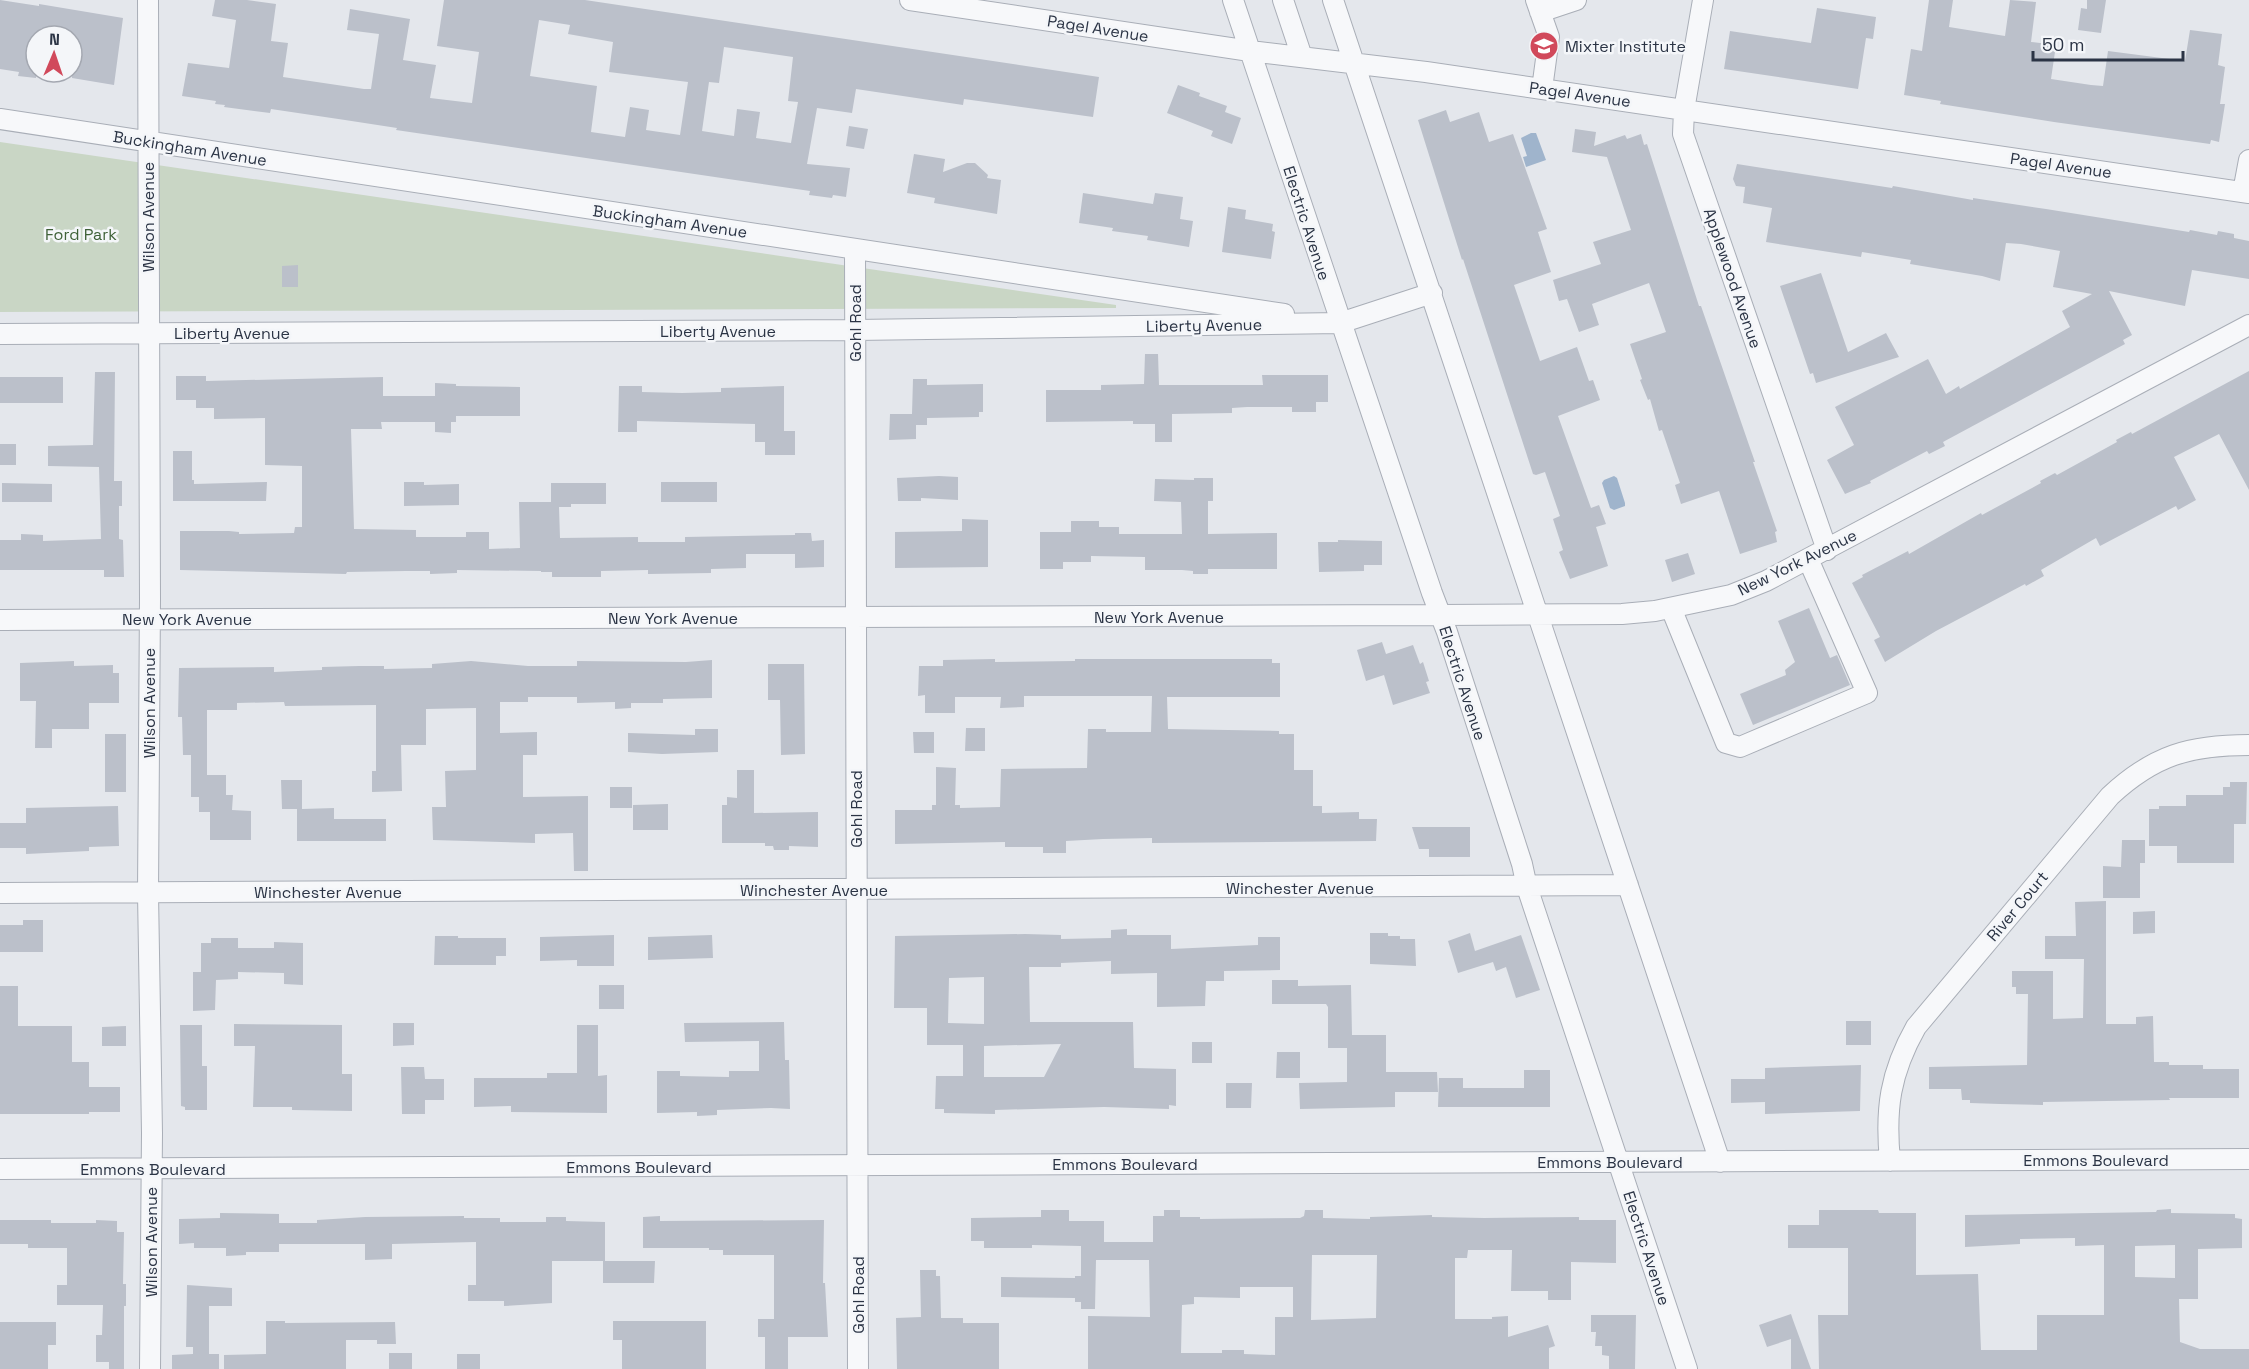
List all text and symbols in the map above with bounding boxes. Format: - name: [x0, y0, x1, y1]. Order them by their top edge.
- street label: Pagel Avenue: [1046, 10, 1150, 47]
- north arrow: [24, 24, 84, 84]
- scale bar: [2033, 24, 2183, 62]
- text: N: [49, 29, 60, 50]
- school or university icon: Mixter Institute: [1528, 30, 1560, 62]
- text: 50 m: [2042, 33, 2084, 56]
- place label: Mixter Institute: [1565, 36, 1686, 57]
- street label: Pagel Avenue: [1528, 77, 1632, 112]
- street label: Buckingham Avenue: [111, 126, 268, 171]
- street label: Pagel Avenue: [2009, 148, 2113, 183]
- street label: Wilson Avenue: [138, 162, 159, 272]
- street label: Electric Avenue: [1278, 163, 1335, 283]
- street label: Buckingham Avenue: [591, 200, 748, 243]
- street label: Applewood Avenue: [1699, 205, 1766, 351]
- park label: Ford Park: [45, 224, 117, 245]
- street label: Gohl Road: [845, 284, 866, 362]
- street label: Liberty Avenue: [1146, 314, 1262, 337]
- street label: Liberty Avenue: [660, 321, 776, 342]
- street label: Liberty Avenue: [174, 323, 290, 344]
- street label: New York Avenue: [1734, 525, 1860, 600]
- street label: New York Avenue: [1094, 607, 1224, 628]
- street label: New York Avenue: [608, 608, 738, 629]
- street label: New York Avenue: [122, 609, 252, 630]
- street label: Electric Avenue: [1434, 623, 1491, 743]
- street label: Wilson Avenue: [139, 648, 160, 758]
- street label: Gohl Road: [846, 770, 867, 848]
- street label: River Court: [1982, 867, 2053, 946]
- street label: Winchester Avenue: [1226, 878, 1374, 899]
- street label: Winchester Avenue: [740, 880, 888, 901]
- street label: Winchester Avenue: [254, 882, 402, 903]
- street label: Emmons Boulevard: [2023, 1150, 2169, 1171]
- street label: Emmons Boulevard: [1537, 1152, 1683, 1173]
- street label: Emmons Boulevard: [1052, 1154, 1198, 1175]
- street label: Emmons Boulevard: [566, 1157, 712, 1178]
- street label: Emmons Boulevard: [80, 1159, 226, 1180]
- street label: Wilson Avenue: [141, 1187, 162, 1297]
- street label: Electric Avenue: [1618, 1188, 1675, 1308]
- street label: Gohl Road: [848, 1256, 869, 1334]

